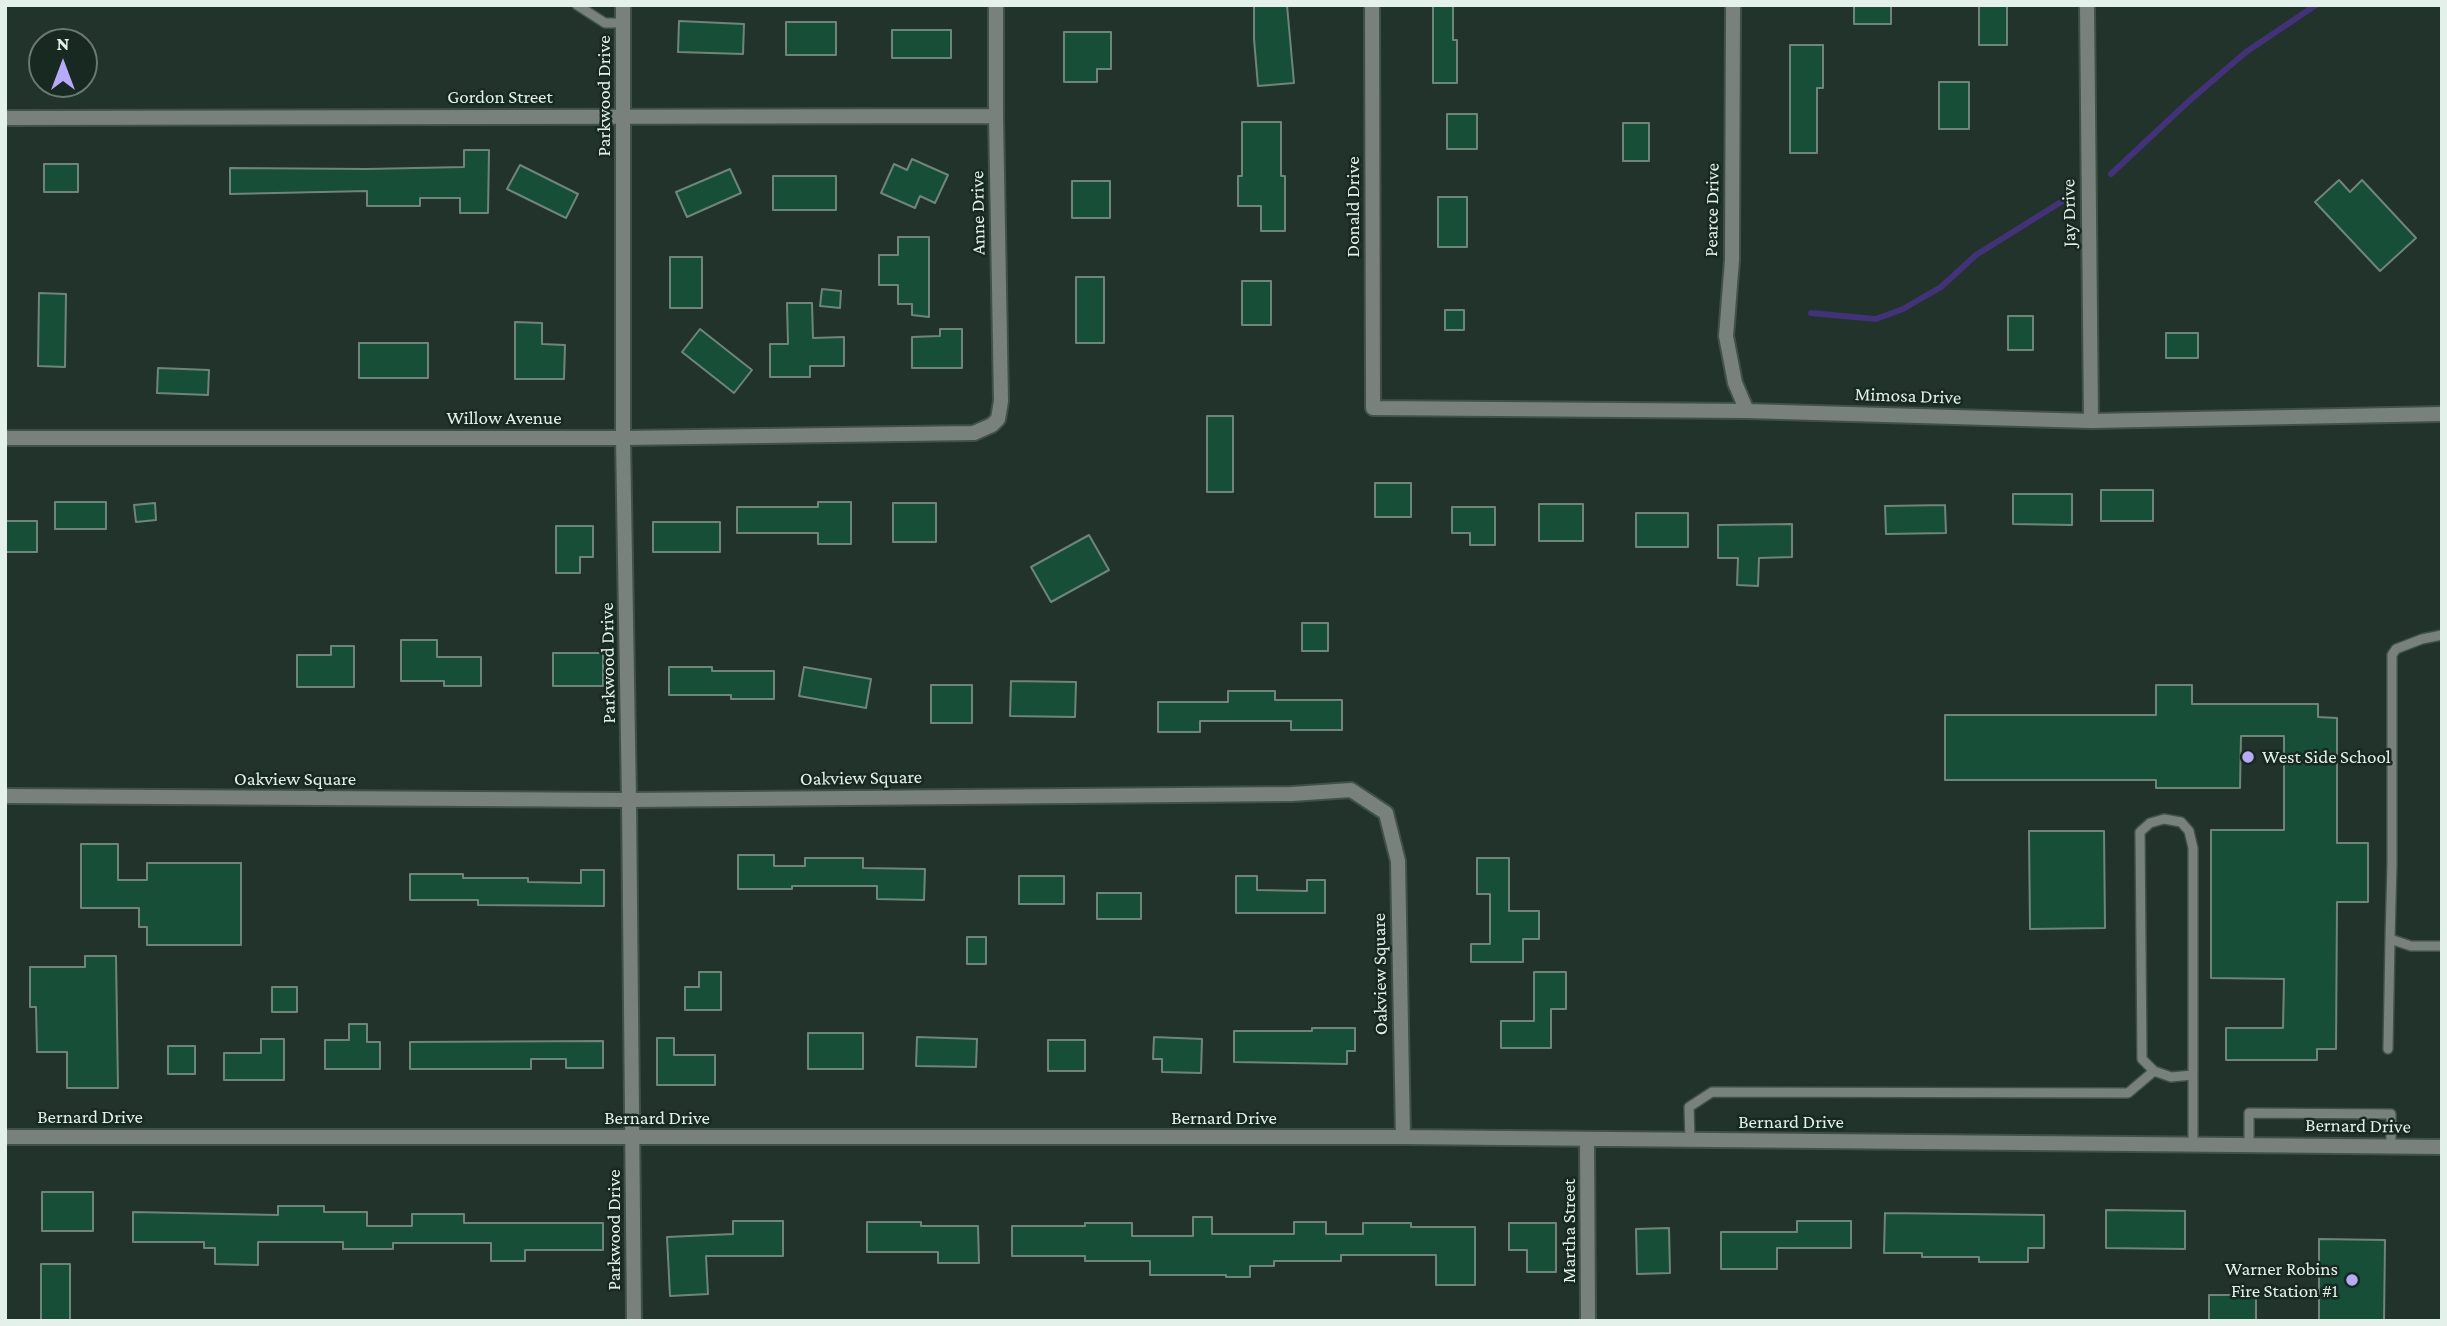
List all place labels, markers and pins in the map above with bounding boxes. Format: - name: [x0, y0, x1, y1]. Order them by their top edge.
- place label: West Side School: [2262, 746, 2391, 768]
- marker: West Side School: [2240, 749, 2256, 765]
- place label: Warner Robins Fire Station #1: [2225, 1258, 2338, 1302]
- marker: Warner Robins Fire Station #1: [2344, 1272, 2360, 1288]

